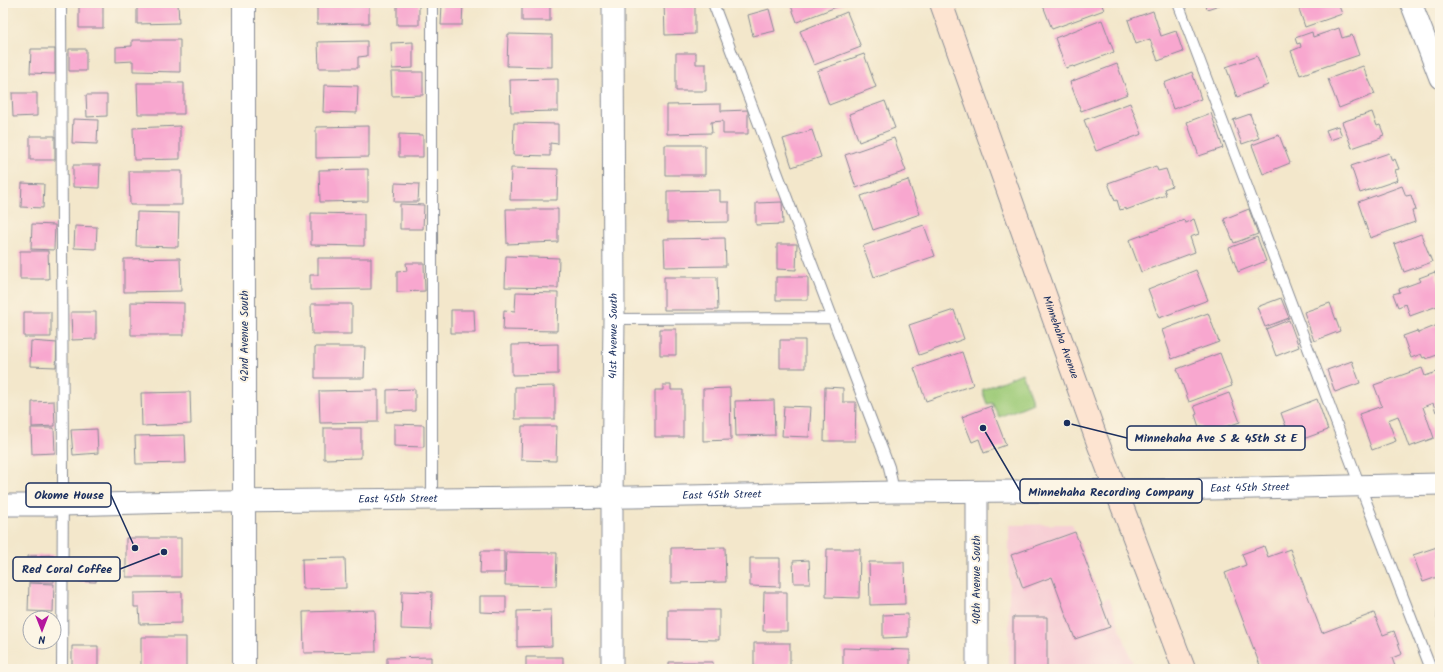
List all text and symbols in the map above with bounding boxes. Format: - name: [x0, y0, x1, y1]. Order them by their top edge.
- street label: 42nd Avenue South: [236, 290, 254, 382]
- street label: 41st Avenue South: [604, 293, 623, 379]
- street label: Minnehaha Avenue: [1037, 293, 1083, 381]
- callout: Minnehaha Ave S & 45th St E: [1127, 426, 1305, 450]
- text: Minnehaha Ave S & 45th St E: [1135, 429, 1299, 448]
- street label: East 45th Street: [1210, 478, 1291, 498]
- callout: Minnehaha Recording Company: [1020, 479, 1202, 503]
- callout: Okome House: [26, 483, 111, 507]
- text: Minnehaha Recording Company: [1028, 483, 1194, 502]
- text: Okome House: [34, 486, 104, 505]
- street label: East 45th Street: [682, 486, 763, 505]
- street label: East 45th Street: [358, 490, 439, 509]
- street label: 40th Avenue South: [968, 535, 986, 625]
- callout: Red Coral Coffee: [13, 557, 120, 581]
- text: Red Coral Coffee: [22, 560, 112, 579]
- north arrow: [22, 610, 62, 650]
- text: N: [38, 630, 45, 648]

